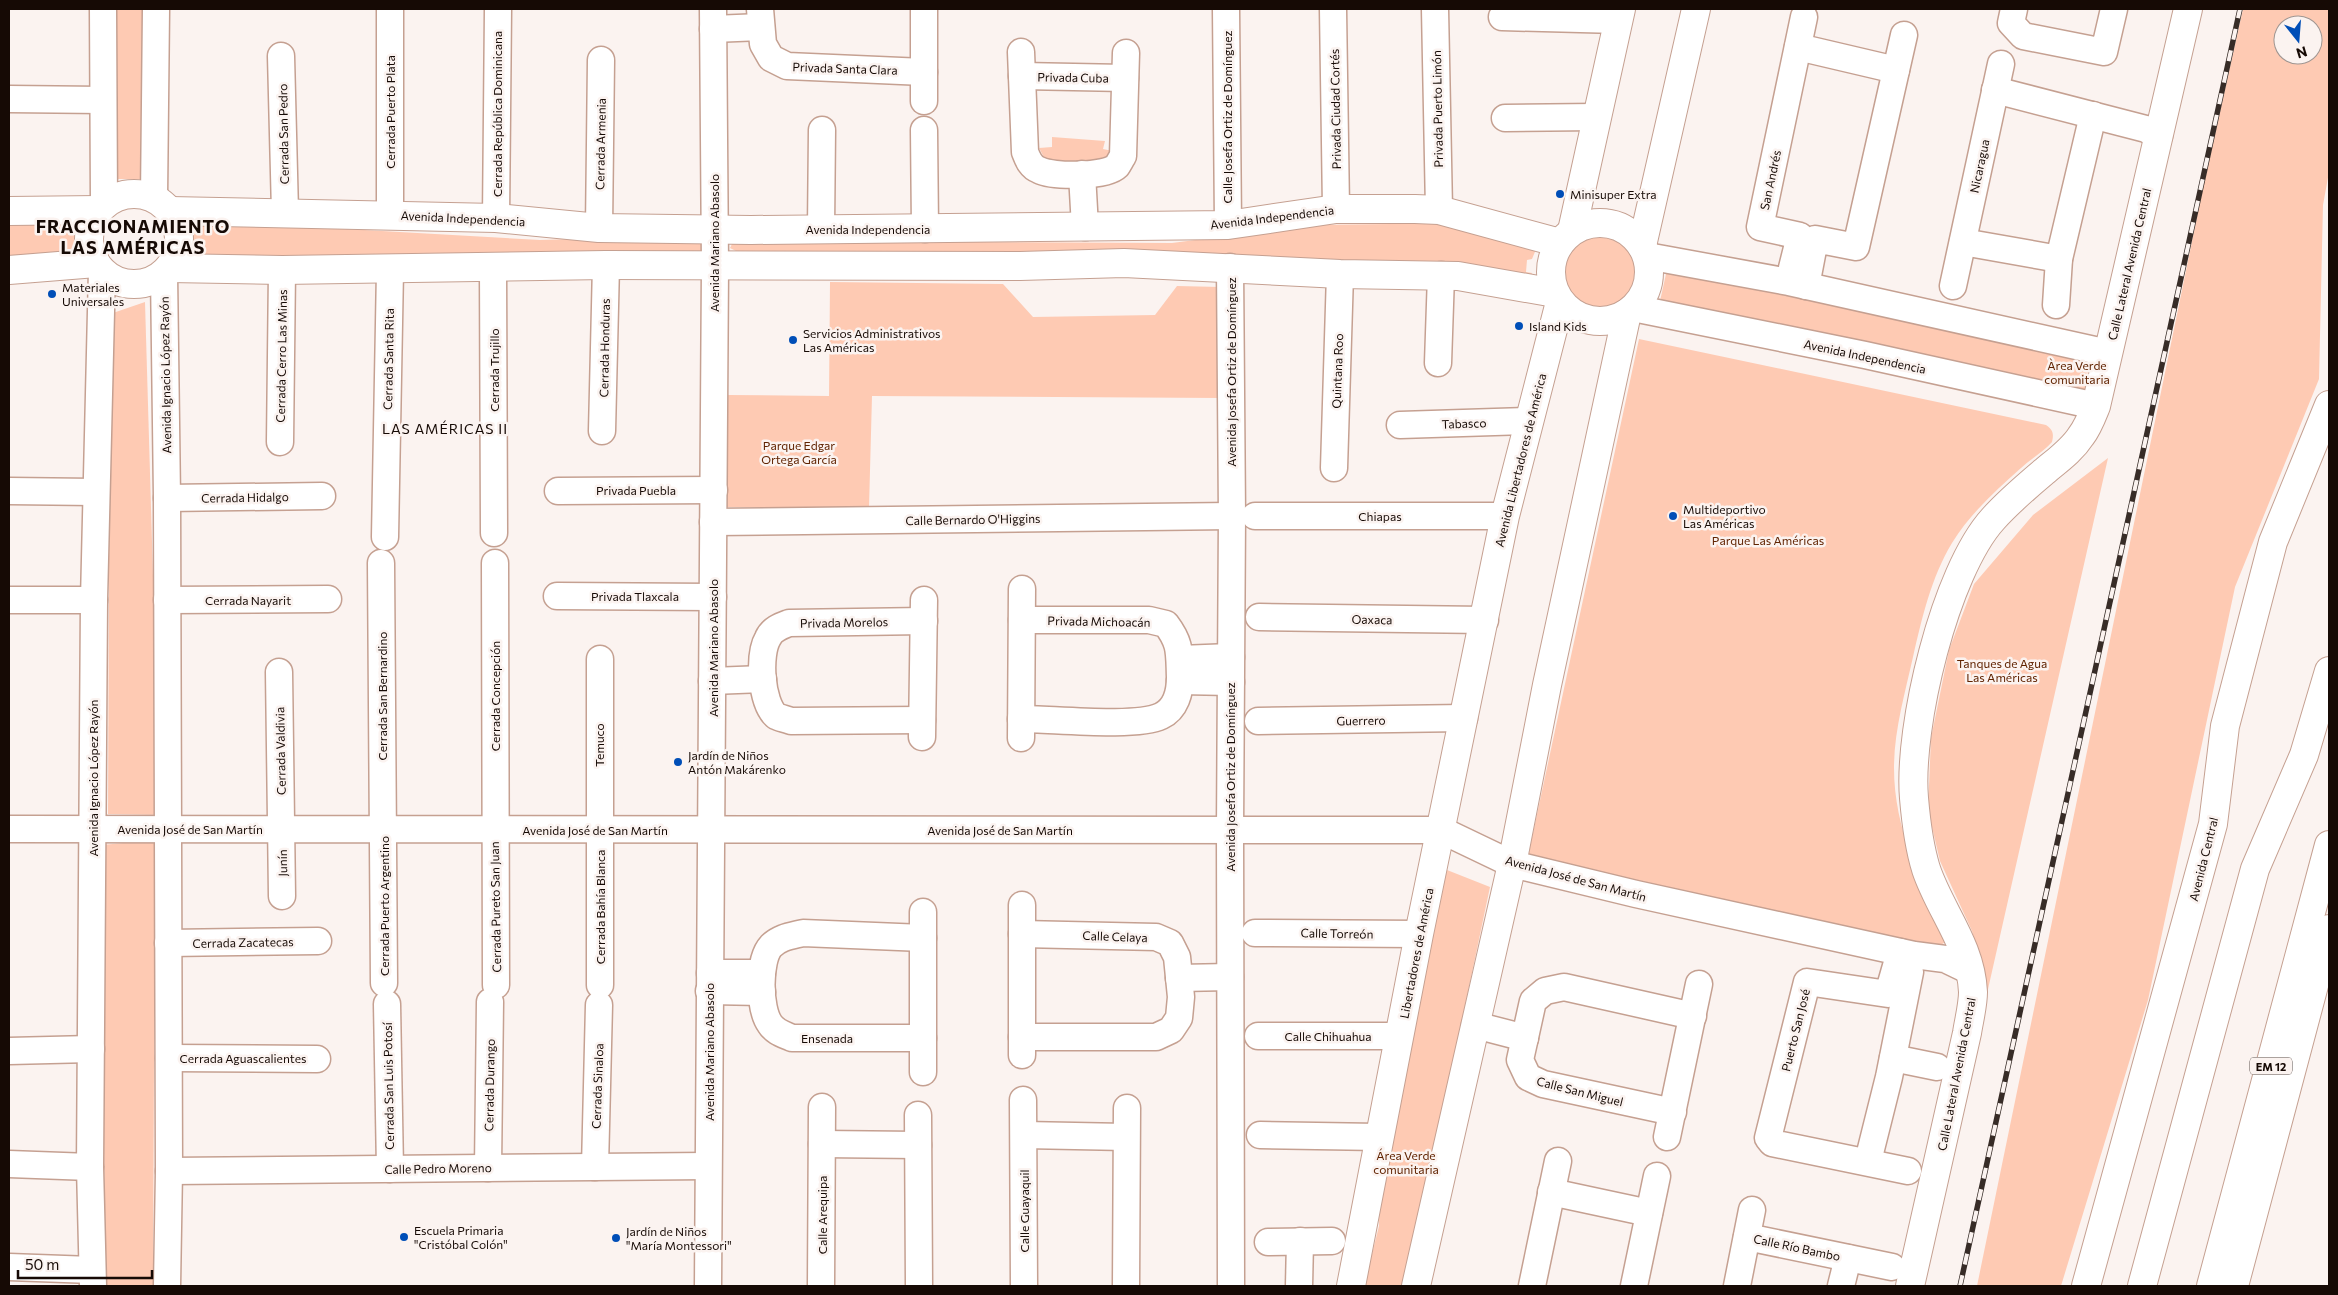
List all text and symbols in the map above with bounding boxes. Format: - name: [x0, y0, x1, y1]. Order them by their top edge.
- north arrow: [2273, 15, 2323, 65]
- street label: Calle Josefa Ortiz de Domínguez: [1220, 30, 1235, 204]
- street label: Cerrada República Dominicana: [490, 31, 504, 197]
- text: N: [2294, 43, 2309, 63]
- street label: Privada Ciudad Cortés: [1327, 49, 1343, 169]
- street label: Privada Puerto Limón: [1429, 50, 1445, 168]
- street label: Cerrada Puerto Plata: [383, 55, 397, 169]
- street label: Privada Santa Clara: [792, 59, 898, 77]
- street label: Privada Cuba: [1037, 69, 1109, 85]
- street label: Cerrada San Pedro: [275, 84, 291, 184]
- street label: Cerrada Armenia: [592, 98, 608, 190]
- street label: Nicaragua: [1966, 138, 1992, 194]
- street label: San Andrés: [1757, 149, 1783, 211]
- street label: Avenida Mariano Abasolo: [707, 174, 721, 312]
- place label: Minisuper Extra: [1570, 187, 1657, 201]
- street label: Calle Lateral Avenida Central: [2105, 187, 2153, 341]
- marker: Minisuper Extra: [1554, 188, 1566, 200]
- street label: Avenida Independencia: [1209, 202, 1335, 232]
- street label: Avenida Independencia: [400, 208, 526, 228]
- district label: FRACCIONAMIENTO LAS AMÉRICAS: [36, 215, 230, 258]
- street label: Avenida Independencia: [806, 222, 930, 236]
- street label: Avenida Josefa Ortiz de Domínguez: [1224, 277, 1239, 467]
- place label: Materiales Universales: [62, 280, 124, 308]
- marker: Materiales Universales: [46, 288, 58, 300]
- street label: Cerrada Cerro Las Minas: [273, 289, 289, 423]
- street label: Avenida Ignacio López Rayón: [157, 296, 173, 454]
- street label: Cerrada Honduras: [596, 298, 612, 398]
- street label: Cerrada Santa Rita: [380, 308, 396, 410]
- place label: Island Kids: [1529, 319, 1587, 333]
- marker: Island Kids: [1513, 320, 1525, 332]
- place label: Servicios Administrativos Las Américas: [803, 326, 940, 354]
- street label: Cerrada Trujillo: [487, 328, 501, 412]
- street label: Quintana Roo: [1329, 333, 1345, 409]
- marker: Servicios Administrativos Las Américas: [787, 334, 799, 346]
- street label: Avenida Independencia: [1803, 336, 1927, 376]
- park label: Àrea Verde comunitaria: [2044, 358, 2110, 386]
- street label: Avenida Libertadores de América: [1492, 372, 1548, 548]
- street label: Tabasco: [1441, 415, 1487, 431]
- district label: LAS AMÉRICAS II: [382, 420, 508, 437]
- park label: Parque Edgar Ortega García: [761, 438, 837, 466]
- street label: Privada Puebla: [596, 483, 676, 497]
- street label: Cerrada Hidalgo: [201, 489, 289, 505]
- place label: Multideportivo Las Américas: [1683, 502, 1766, 530]
- street label: Chiapas: [1358, 509, 1402, 523]
- marker: Multideportivo Las Américas: [1667, 510, 1679, 522]
- street label: Calle Bernardo O'Higgins: [905, 511, 1041, 527]
- park label: Parque Las Américas: [1712, 533, 1824, 547]
- street label: Avenida Mariano Abasolo: [706, 579, 720, 717]
- street label: Privada Tlaxcala: [591, 589, 679, 603]
- street label: Cerrada Nayarit: [205, 593, 291, 607]
- street label: Oaxaca: [1351, 612, 1393, 626]
- street label: Privada Michoacán: [1047, 613, 1151, 629]
- street label: Privada Morelos: [800, 614, 888, 630]
- street label: Cerrada San Bernardino: [375, 632, 389, 760]
- street label: Cerrada Concepción: [488, 641, 502, 751]
- park label: Tanques de Agua Las Américas: [1957, 656, 2047, 684]
- street label: Avenida Josefa Ortiz de Domínguez: [1223, 682, 1238, 872]
- street label: Avenida Ignacio López Rayón: [86, 700, 100, 856]
- street label: Cerrada Valdivia: [272, 707, 288, 795]
- street label: Guerrero: [1336, 713, 1386, 727]
- street label: Temuco: [592, 723, 606, 767]
- place label: Jardín de Niños Antón Makárenko: [688, 748, 786, 776]
- marker: Jardín de Niños Antón Makárenko: [672, 756, 684, 768]
- street label: Avenida Central: [2186, 816, 2220, 902]
- street label: Avenida José de San Martín: [117, 822, 263, 837]
- street label: Avenida José de San Martín: [522, 823, 668, 838]
- street label: Avenida José de San Martín: [927, 823, 1073, 838]
- street label: Cerrada Puerto Argentino: [377, 836, 391, 976]
- street label: Cerrada Pureto San Juan: [487, 841, 504, 973]
- street label: Junín: [275, 849, 290, 877]
- street label: Cerrada Bahía Blanca: [593, 850, 607, 964]
- street label: Avenida José de San Martín: [1504, 852, 1648, 905]
- street label: Libertadores de América: [1396, 886, 1436, 1020]
- street label: Calle Torreón: [1300, 925, 1374, 941]
- street label: Calle Celaya: [1082, 928, 1148, 944]
- street label: Cerrada Zacatecas: [192, 934, 294, 950]
- street label: Avenida Mariano Abasolo: [702, 983, 716, 1121]
- street label: Puerto San José: [1778, 987, 1813, 1073]
- street label: Calle Lateral Avenida Central: [1934, 996, 1978, 1152]
- street label: Cerrada San Luis Potosí: [380, 1021, 396, 1150]
- street label: Calle Chihuahua: [1284, 1029, 1372, 1043]
- street label: Ensenada: [801, 1031, 853, 1045]
- street label: Cerrada Durango: [481, 1039, 497, 1131]
- street label: Cerrada Sinaloa: [589, 1043, 605, 1129]
- street label: Cerrada Aguascalientes: [180, 1051, 306, 1065]
- road number: EM 12: [2250, 1058, 2292, 1074]
- street label: Calle San Miguel: [1535, 1073, 1625, 1109]
- park label: Área Verde comunitaria: [1373, 1148, 1439, 1176]
- street label: Calle Pedro Moreno: [384, 1160, 492, 1176]
- street label: Calle Guayaquil: [1017, 1169, 1031, 1253]
- street label: Calle Arequipa: [815, 1176, 829, 1254]
- place label: Escuela Primaria "Cristóbal Colón": [414, 1223, 508, 1251]
- place label: Jardín de Niños "María Montessori": [626, 1224, 732, 1252]
- marker: Escuela Primaria "Cristóbal Colón": [398, 1231, 410, 1243]
- street label: Calle Río Bambo: [1752, 1231, 1842, 1263]
- marker: Jardín de Niños "María Montessori": [610, 1232, 622, 1244]
- scale bar: [18, 1248, 151, 1280]
- text: 50 m: [25, 1255, 59, 1273]

